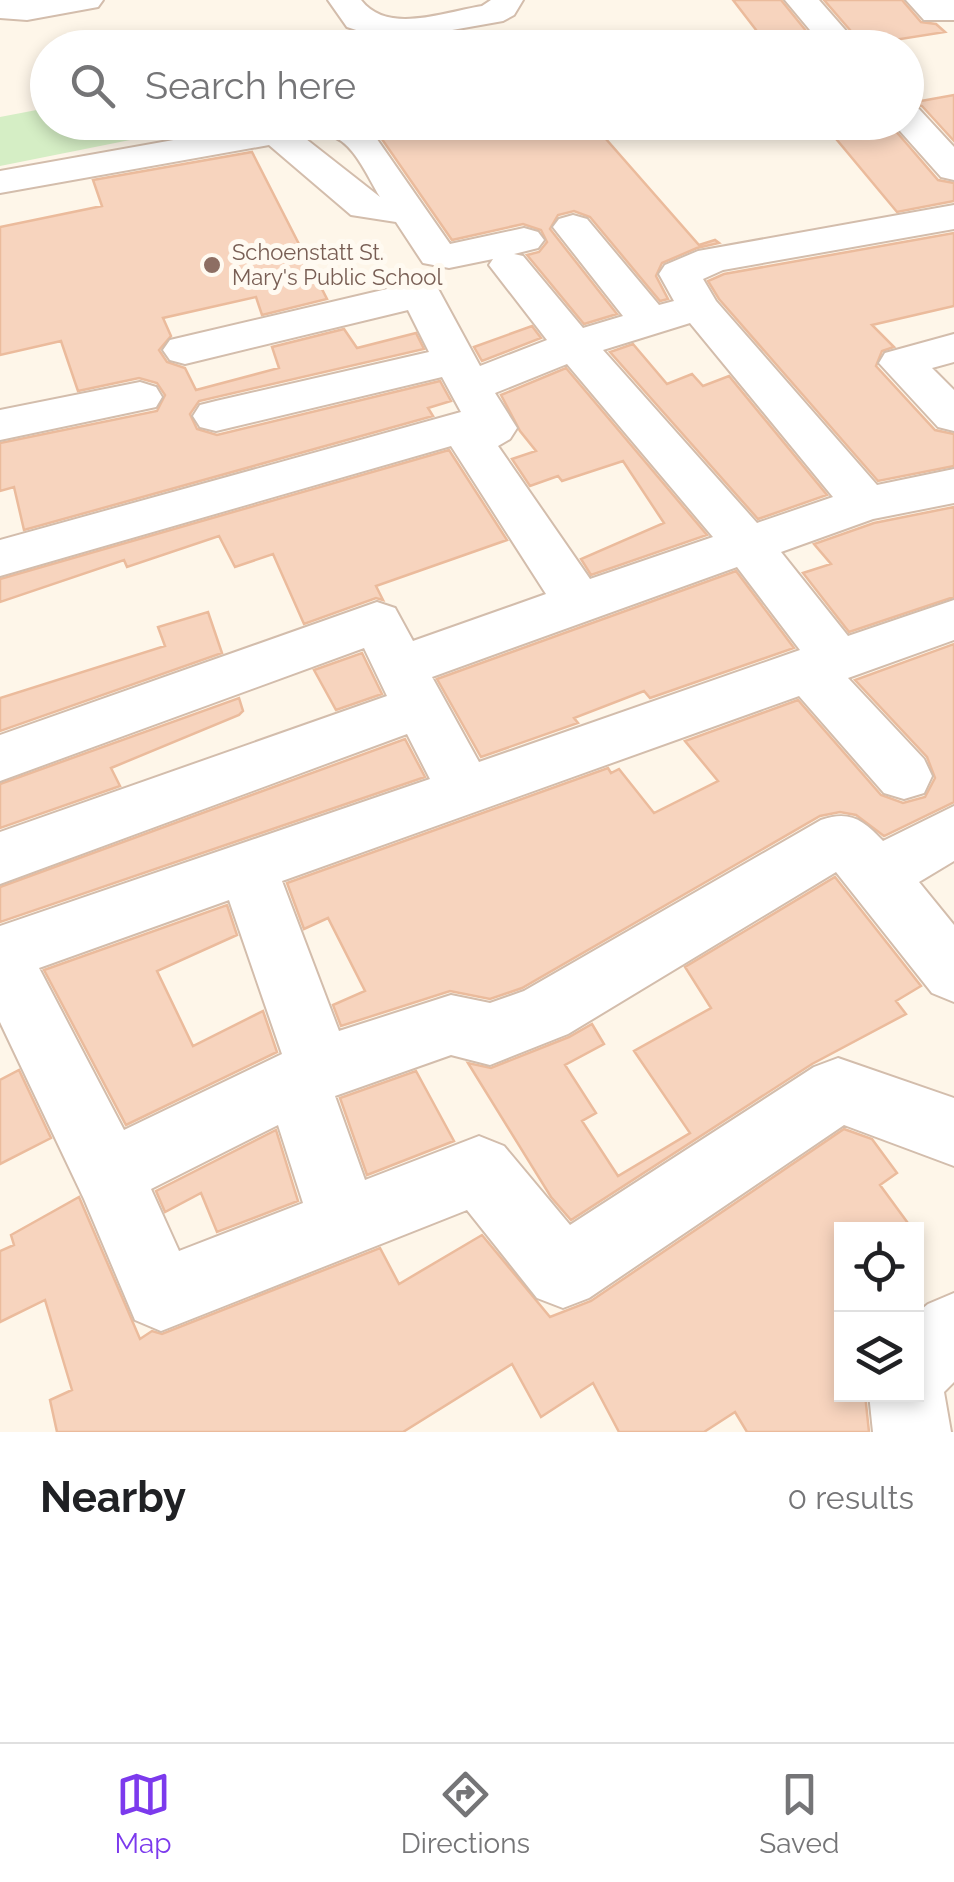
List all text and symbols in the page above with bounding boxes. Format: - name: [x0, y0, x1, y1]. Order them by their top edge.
- search box: [30, 30, 924, 140]
- icon: search: [65, 58, 120, 113]
- text: Search here: [145, 63, 356, 108]
- place label: Schoenstatt St. Mary's Public School: [232, 239, 442, 290]
- marker: Schoenstatt St. Mary's Public School: [201, 254, 223, 276]
- map controls: [834, 1222, 924, 1402]
- button: locate: [834, 1222, 924, 1312]
- button: layers: [834, 1312, 924, 1402]
- text: Nearby: [40, 1473, 186, 1522]
- text: 0 results: [787, 1479, 914, 1516]
- tab: Map: [115, 1767, 172, 1860]
- tab: Directions: [401, 1767, 530, 1860]
- tab: Saved: [759, 1767, 839, 1860]

